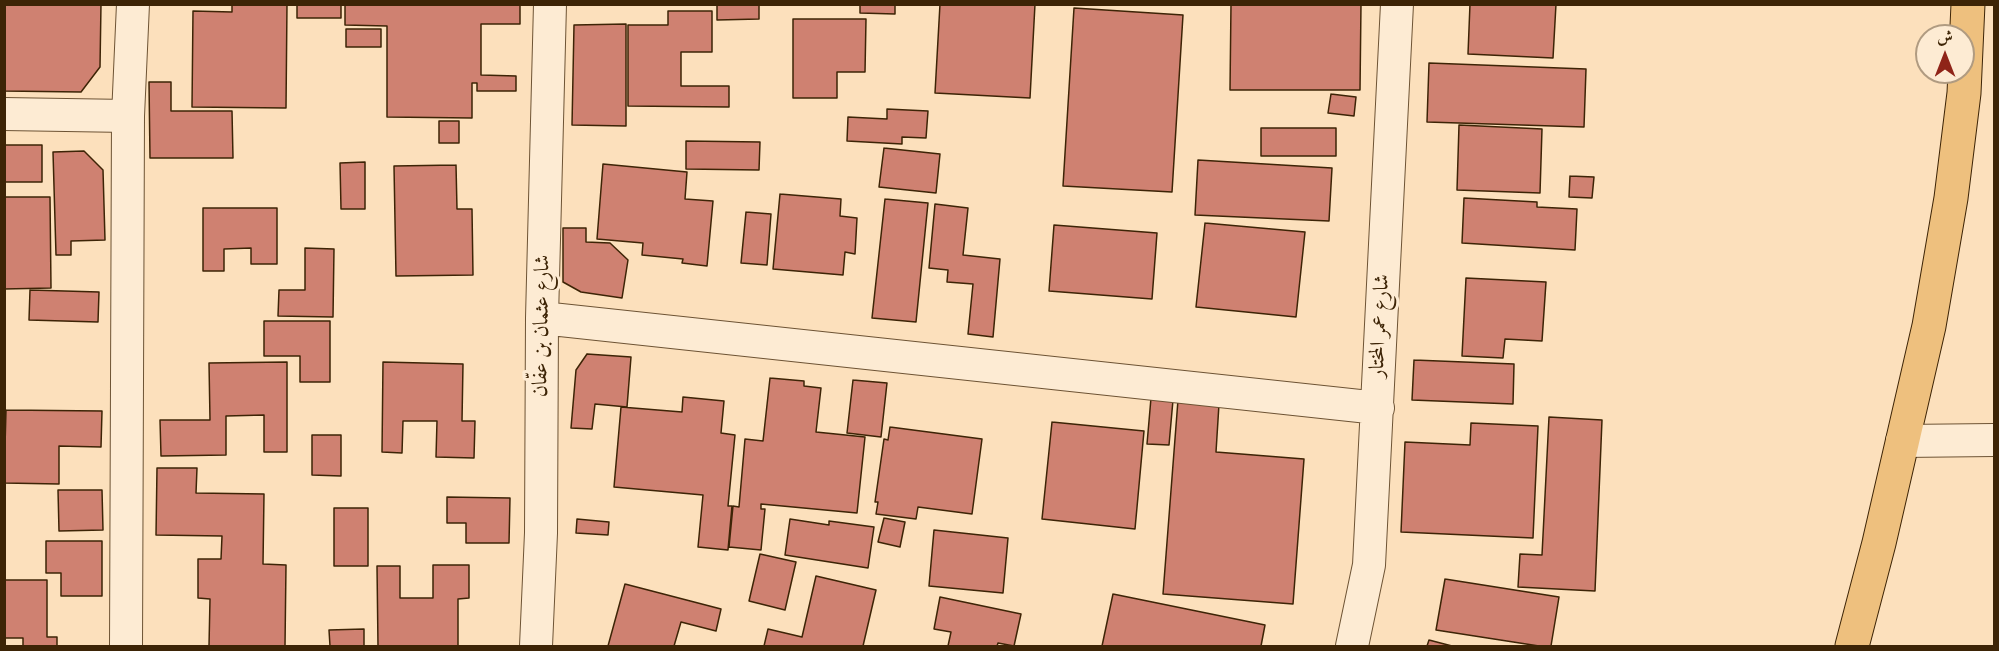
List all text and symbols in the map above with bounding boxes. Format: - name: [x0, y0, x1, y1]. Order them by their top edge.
- north arrow: [1915, 24, 1975, 84]
- text: ش: [1937, 28, 1953, 48]
- street label: شارع عثمان بن عفّان: [529, 255, 557, 397]
- street label: شارع عمر المختار: [1366, 274, 1396, 378]

